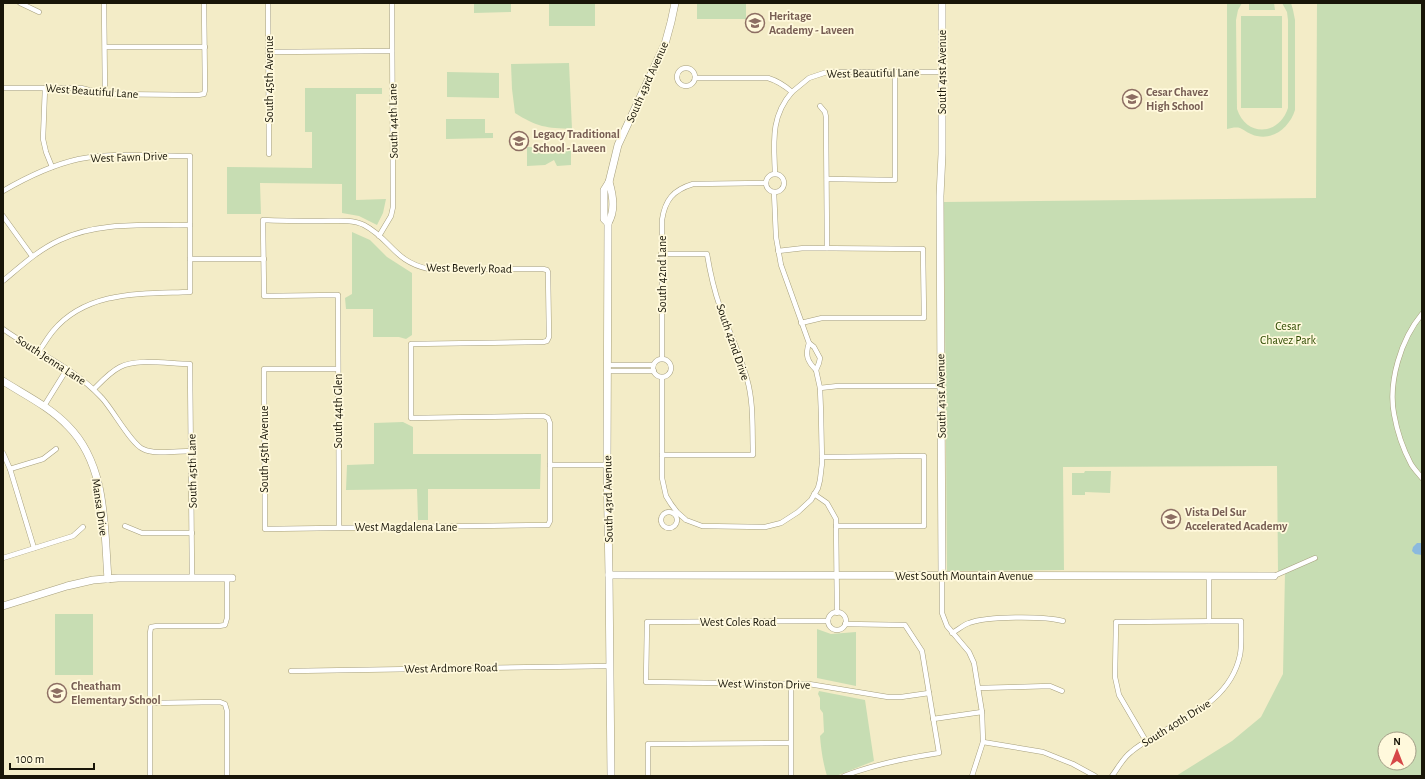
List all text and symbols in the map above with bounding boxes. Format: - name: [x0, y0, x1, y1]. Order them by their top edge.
- place label: Heritage Academy - Laveen: [769, 10, 854, 37]
- school or university icon: Heritage Academy - Laveen: [744, 12, 766, 34]
- street label: South 41st Avenue: [936, 30, 948, 114]
- street label: South 45th Avenue: [263, 35, 275, 123]
- street label: South 43rd Avenue: [624, 40, 670, 124]
- street label: West Beautiful Lane: [826, 66, 920, 80]
- street label: West Beautiful Lane: [45, 82, 139, 100]
- street label: South 44th Lane: [386, 83, 400, 159]
- place label: Cesar Chavez High School: [1146, 86, 1208, 112]
- school or university icon: Cesar Chavez High School: [1121, 88, 1143, 110]
- place label: Legacy Traditional School - Laveen: [533, 128, 620, 154]
- school or university icon: Legacy Traditional School - Laveen: [508, 130, 530, 152]
- street label: West Fawn Drive: [90, 150, 168, 164]
- street label: South 42nd Lane: [656, 235, 668, 313]
- street label: West Beverly Road: [426, 261, 512, 276]
- street label: South 42nd Drive: [714, 302, 752, 382]
- park label: Cesar Chavez Park: [1260, 320, 1316, 346]
- street label: South Jenna Lane: [14, 333, 88, 387]
- street label: South 41st Avenue: [934, 354, 948, 438]
- street label: South 44th Glen: [332, 374, 344, 448]
- street label: South 45th Avenue: [258, 405, 270, 493]
- street label: South 45th Lane: [185, 434, 199, 508]
- street label: South 43rd Avenue: [601, 455, 615, 543]
- street label: Mansa Drive: [90, 478, 110, 536]
- place label: Vista Del Sur Accelerated Academy: [1185, 506, 1288, 533]
- school or university icon: Vista Del Sur Accelerated Academy: [1160, 508, 1182, 530]
- street label: West Magdalena Lane: [355, 521, 457, 533]
- street label: West South Mountain Avenue: [895, 570, 1033, 582]
- street label: West Coles Road: [700, 616, 776, 628]
- street label: West Ardmore Road: [404, 661, 498, 675]
- street label: West Winston Drive: [718, 677, 810, 691]
- place label: Cheatham Elementary School: [71, 680, 161, 707]
- school or university icon: Cheatham Elementary School: [46, 682, 68, 704]
- street label: South 40th Drive: [1139, 697, 1213, 749]
- north arrow: [1377, 731, 1417, 771]
- text: N: [1393, 736, 1401, 747]
- scale bar: [10, 745, 94, 771]
- text: 100 m: [16, 753, 44, 765]

